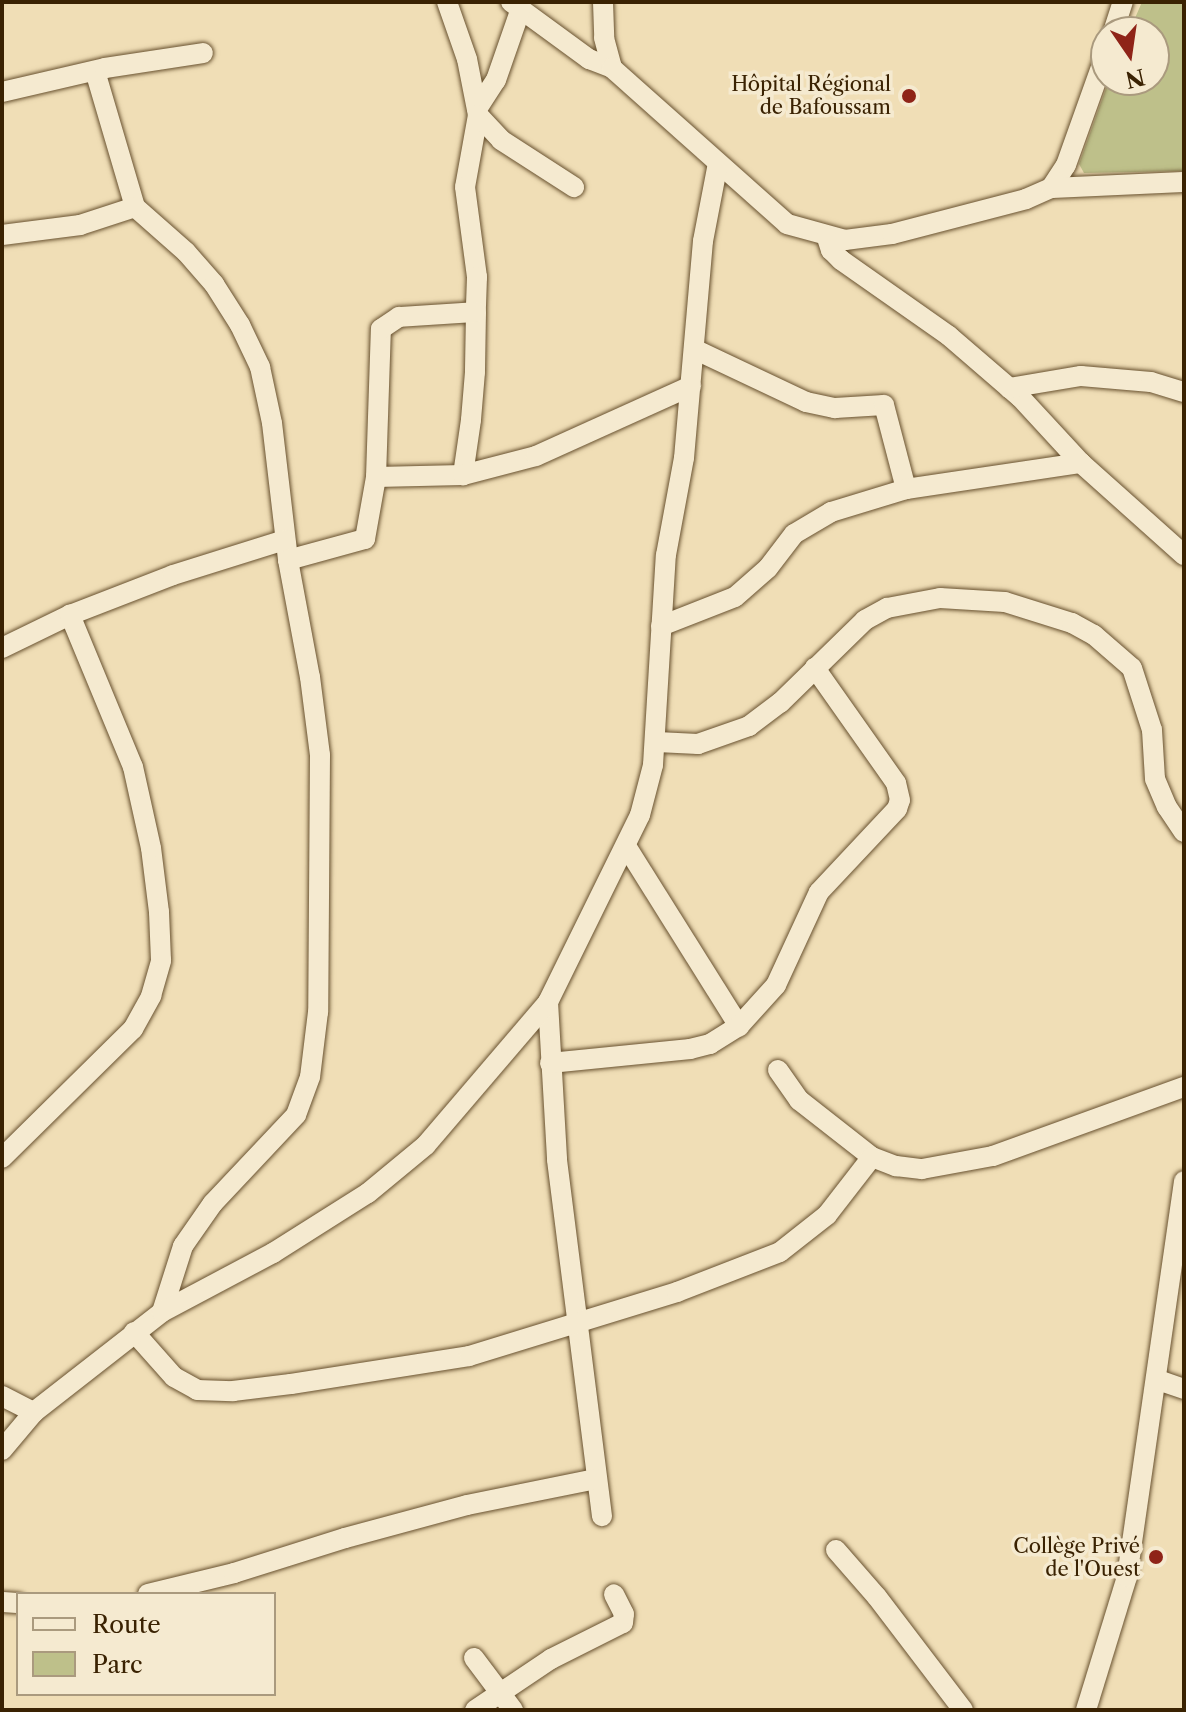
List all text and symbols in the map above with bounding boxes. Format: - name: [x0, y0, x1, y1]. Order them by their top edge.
- north arrow: [1090, 16, 1170, 96]
- text: N: [1123, 63, 1147, 93]
- place label: Hôpital Régional de Bafoussam: [731, 72, 891, 119]
- marker: Hôpital Régional de Bafoussam: [898, 85, 920, 107]
- place label: Collège Privé de l'Ouest: [1013, 1534, 1140, 1581]
- marker: Collège Privé de l'Ouest: [1147, 1548, 1165, 1566]
- legend: [16, 1592, 276, 1696]
- text: Route: [92, 1610, 161, 1639]
- text: Parc: [92, 1650, 143, 1679]

